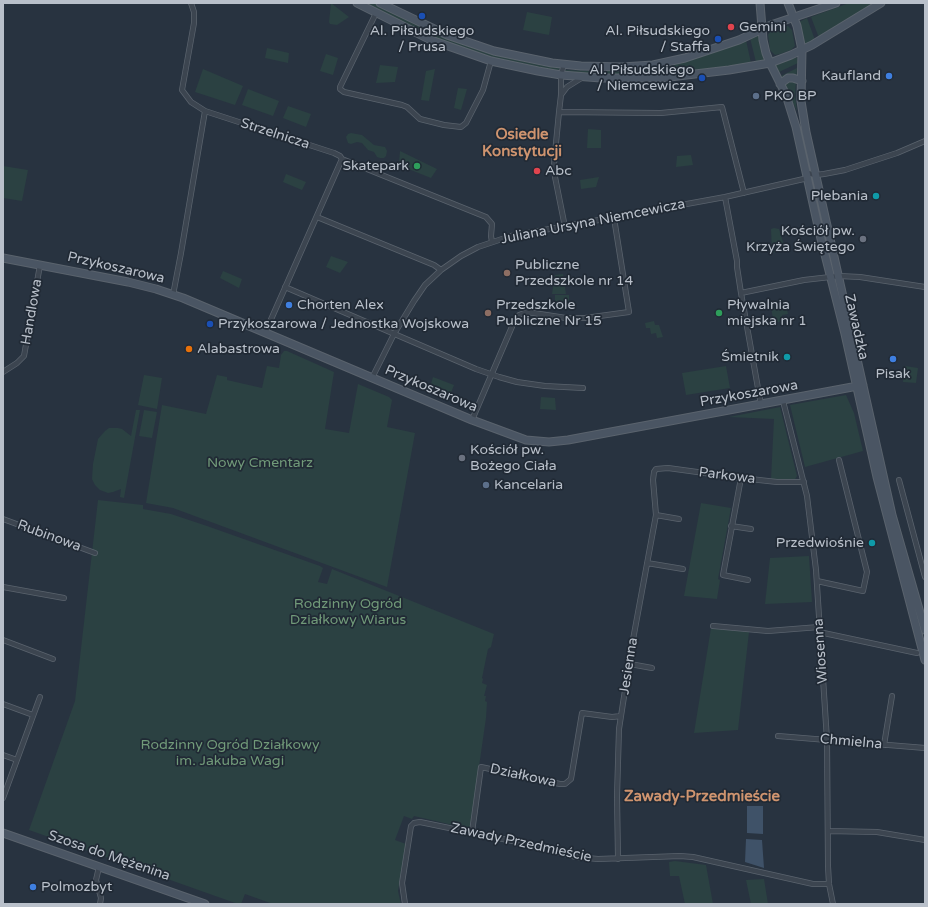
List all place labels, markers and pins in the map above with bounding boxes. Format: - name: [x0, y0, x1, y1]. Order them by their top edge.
- marker: Al. Piłsudskiego / Prusa: [417, 11, 427, 21]
- place label: Gemini: [739, 19, 786, 35]
- marker: Gemini: [726, 22, 736, 32]
- place label: Al. Piłsudskiego / Prusa: [370, 23, 474, 56]
- place label: Al. Piłsudskiego / Staffa: [605, 23, 710, 56]
- marker: Al. Piłsudskiego / Staffa: [713, 34, 723, 44]
- place label: Al. Piłsudskiego / Niemcewicza: [589, 62, 694, 94]
- place label: Kaufland: [821, 68, 881, 84]
- marker: Kaufland: [884, 71, 894, 81]
- marker: Al. Piłsudskiego / Niemcewicza: [697, 73, 707, 83]
- place label: PKO BP: [764, 88, 816, 104]
- marker: PKO BP: [751, 91, 761, 101]
- place label: Skatepark: [342, 158, 409, 174]
- marker: Skatepark: [412, 161, 422, 171]
- place label: Abc: [545, 163, 572, 179]
- marker: Abc: [532, 166, 542, 176]
- place label: Plebania: [811, 188, 868, 204]
- marker: Plebania: [871, 191, 881, 201]
- place label: Kościół pw. Krzyża Świętego: [746, 223, 855, 256]
- marker: Kościół pw. Krzyża Świętego: [858, 234, 868, 244]
- place label: Publiczne Przedszkole nr 14: [515, 257, 633, 290]
- marker: Publiczne Przedszkole nr 14: [502, 268, 512, 278]
- place label: Chorten Alex: [297, 297, 384, 313]
- place label: Przedszkole Publiczne Nr 15: [496, 297, 602, 330]
- place label: Pływalnia miejska nr 1: [727, 297, 807, 330]
- marker: Chorten Alex: [284, 300, 294, 310]
- marker: Przedszkole Publiczne Nr 15: [483, 308, 493, 318]
- marker: Pływalnia miejska nr 1: [714, 308, 724, 318]
- place label: Przykoszarowa / Jednostka Wojskowa: [218, 316, 469, 332]
- marker: Przykoszarowa / Jednostka Wojskowa: [205, 319, 215, 329]
- place label: Alabastrowa: [197, 341, 280, 357]
- marker: Alabastrowa: [184, 344, 194, 354]
- place label: Śmietnik: [721, 349, 779, 365]
- marker: Śmietnik: [782, 352, 792, 362]
- marker: Pisak: [888, 354, 898, 364]
- place label: Pisak: [876, 366, 910, 382]
- place label: Kościół pw. Bożego Ciała: [470, 442, 557, 474]
- marker: Kościół pw. Bożego Ciała: [457, 453, 467, 463]
- place label: Kancelaria: [494, 477, 563, 493]
- marker: Kancelaria: [481, 480, 491, 490]
- place label: Przedwiośnie: [776, 535, 864, 551]
- marker: Przedwiośnie: [867, 538, 877, 548]
- place label: Polmozbyt: [41, 879, 112, 895]
- marker: Polmozbyt: [28, 882, 38, 892]

